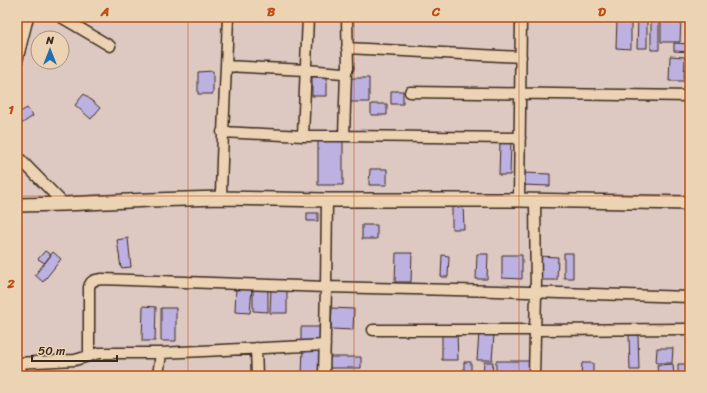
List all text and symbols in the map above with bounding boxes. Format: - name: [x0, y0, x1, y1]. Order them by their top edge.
- text: A: [100, 0, 109, 23]
- text: B: [267, 0, 276, 23]
- text: C: [431, 0, 441, 23]
- text: D: [598, 0, 606, 23]
- north arrow: [30, 30, 70, 70]
- text: N: [45, 31, 54, 50]
- text: 1: [8, 98, 14, 121]
- text: 2: [6, 272, 15, 295]
- scale bar: [32, 337, 117, 363]
- text: 50 m: [38, 340, 65, 362]

